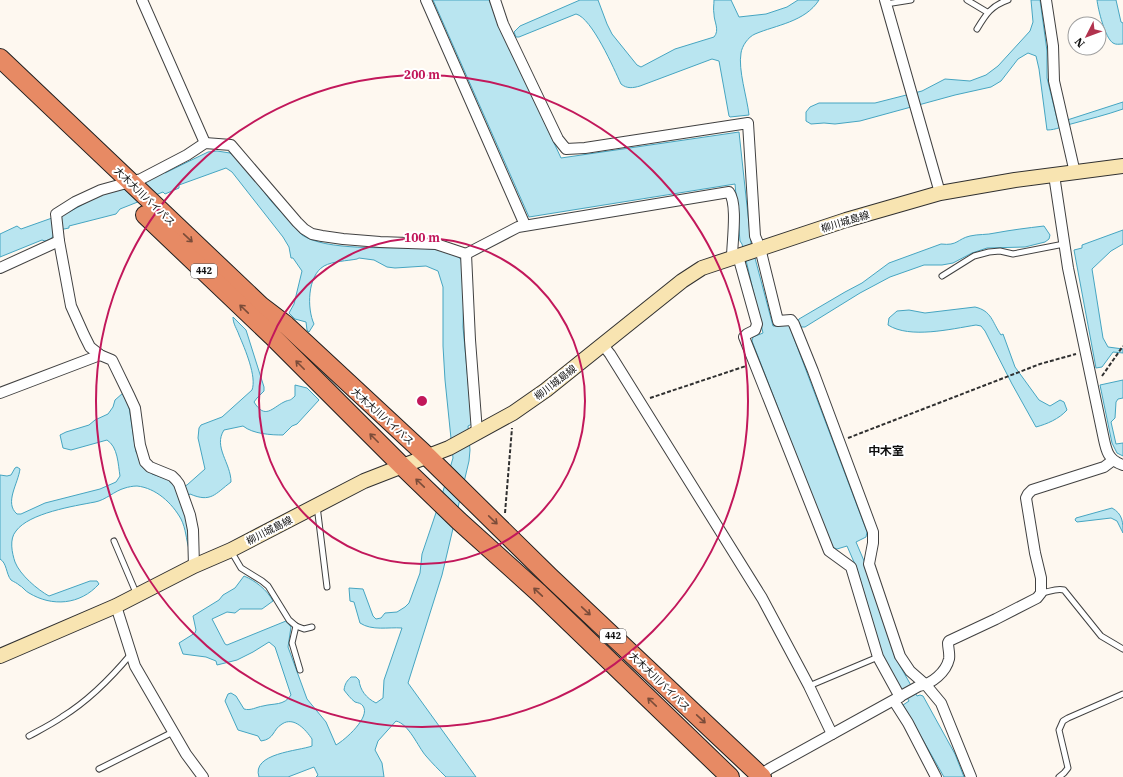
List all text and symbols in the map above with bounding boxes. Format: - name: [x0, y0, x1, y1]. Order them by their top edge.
- north arrow: [1067, 16, 1107, 56]
- text: N: [1071, 35, 1088, 51]
- text: 200 m: [404, 67, 440, 82]
- street label: 大木大川バイパス: [111, 164, 178, 229]
- street label: 柳川城島線: [819, 208, 871, 235]
- text: 100 m: [404, 230, 440, 245]
- one-way arrow: [183, 233, 193, 242]
- road number: 442: [191, 264, 217, 278]
- one-way arrow: [239, 304, 249, 314]
- one-way arrow: [295, 360, 305, 370]
- street label: 柳川城島線: [532, 362, 579, 403]
- street label: 大木大川バイパス: [349, 385, 417, 448]
- centre of rings: [415, 394, 429, 408]
- one-way arrow: [369, 433, 379, 443]
- district label: 中木室: [868, 443, 904, 458]
- one-way arrow: [415, 478, 425, 488]
- street label: 柳川城島線: [244, 513, 294, 548]
- one-way arrow: [488, 515, 498, 525]
- one-way arrow: [533, 587, 543, 597]
- one-way arrow: [581, 606, 591, 615]
- road number: 442: [600, 629, 626, 643]
- street label: 大木大川バイパス: [626, 649, 693, 714]
- one-way arrow: [647, 697, 657, 706]
- one-way arrow: [696, 715, 706, 724]

